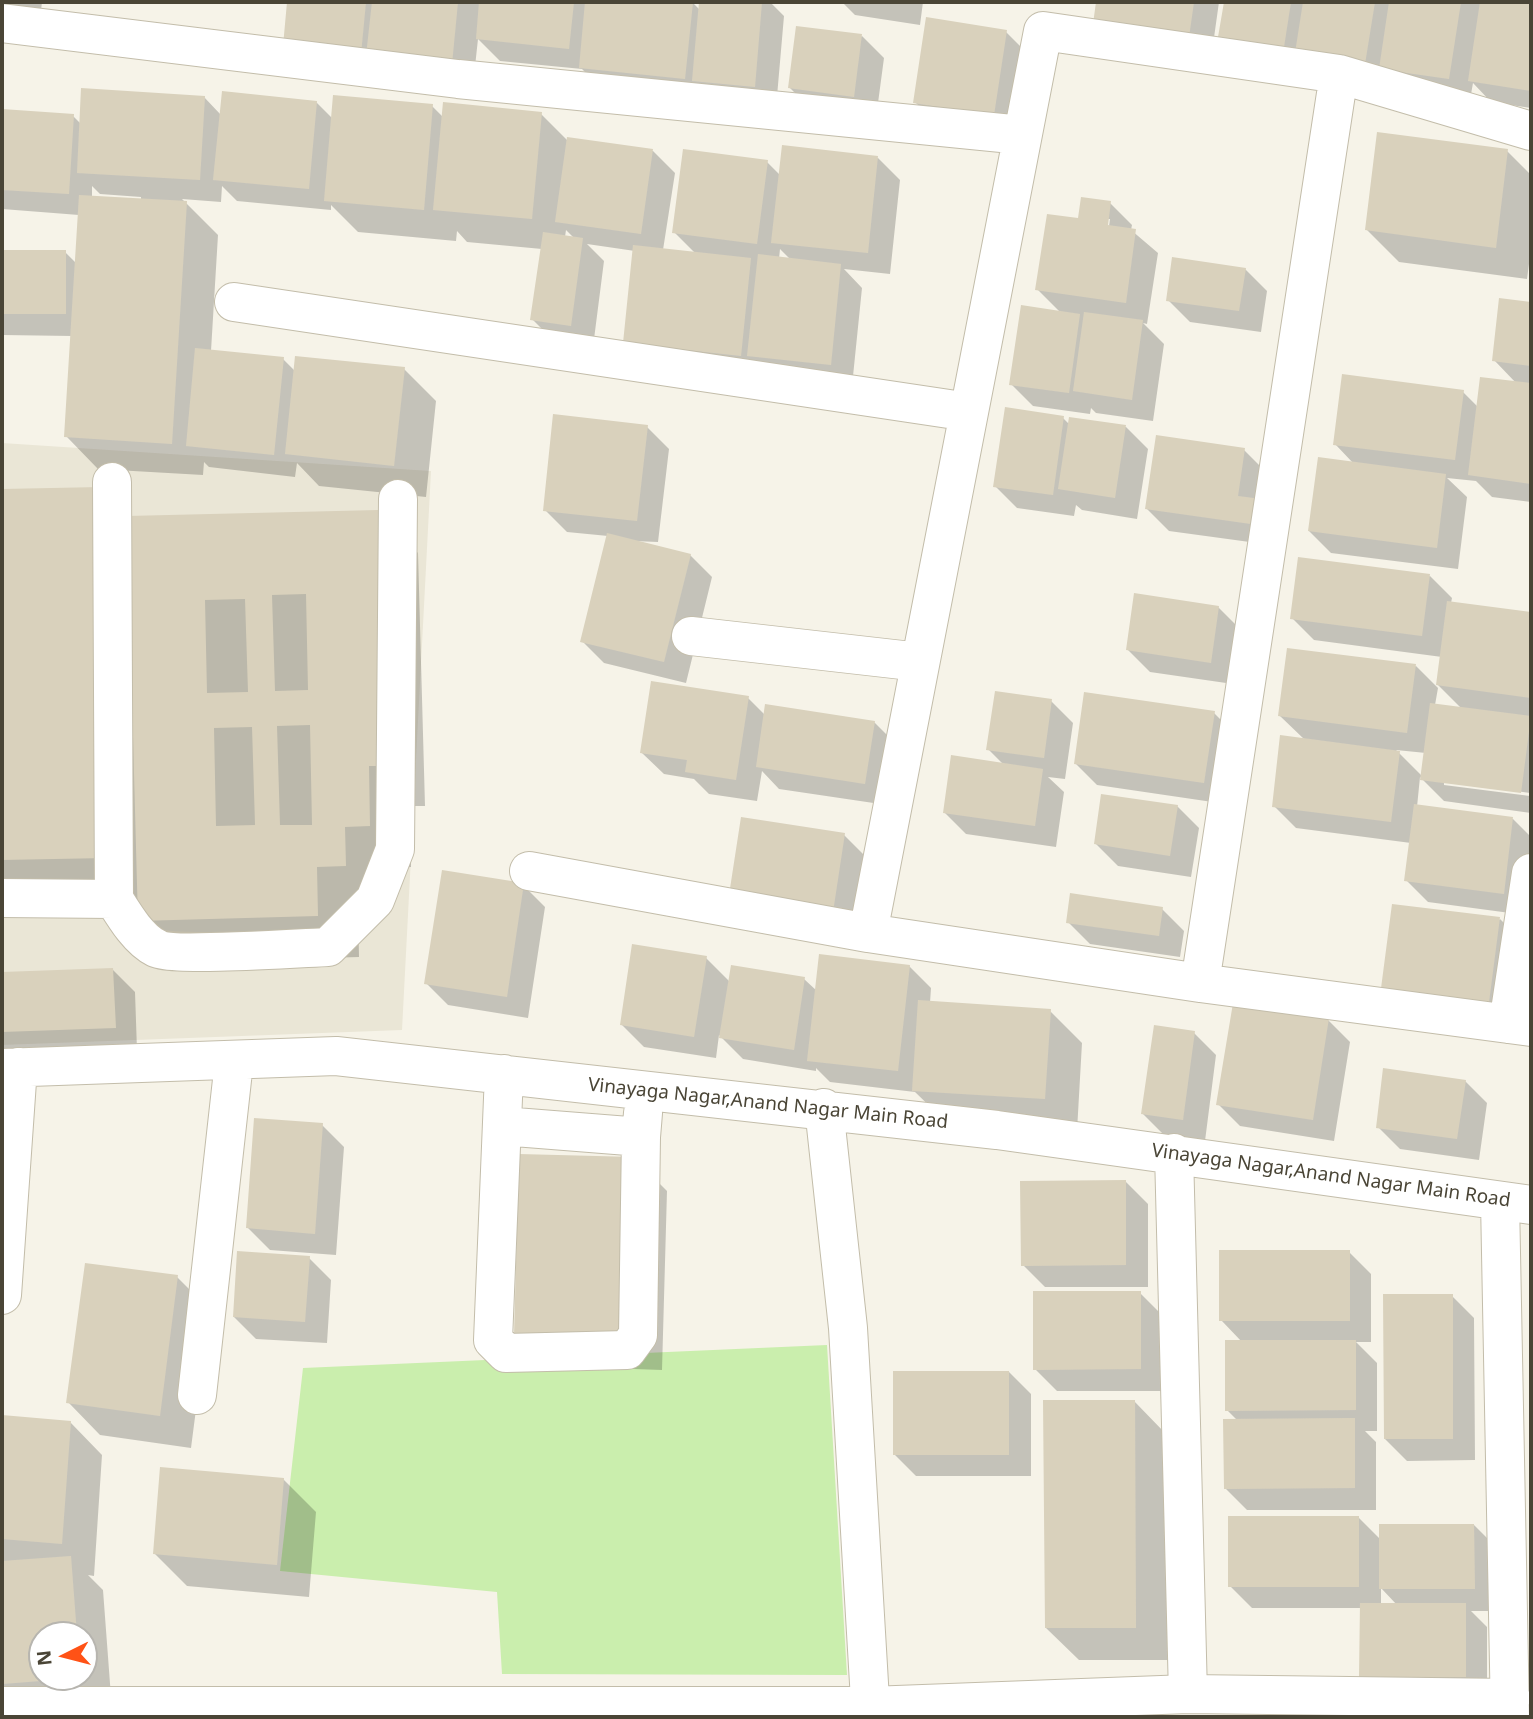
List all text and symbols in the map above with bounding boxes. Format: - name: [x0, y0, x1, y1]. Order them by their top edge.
- street label: Vinayaga Nagar,Anand Nagar Main Road: [587, 1074, 949, 1134]
- street label: Vinayaga Nagar,Anand Nagar Main Road: [1150, 1140, 1512, 1212]
- north arrow: [28, 1621, 98, 1691]
- text: N: [30, 1649, 58, 1667]

